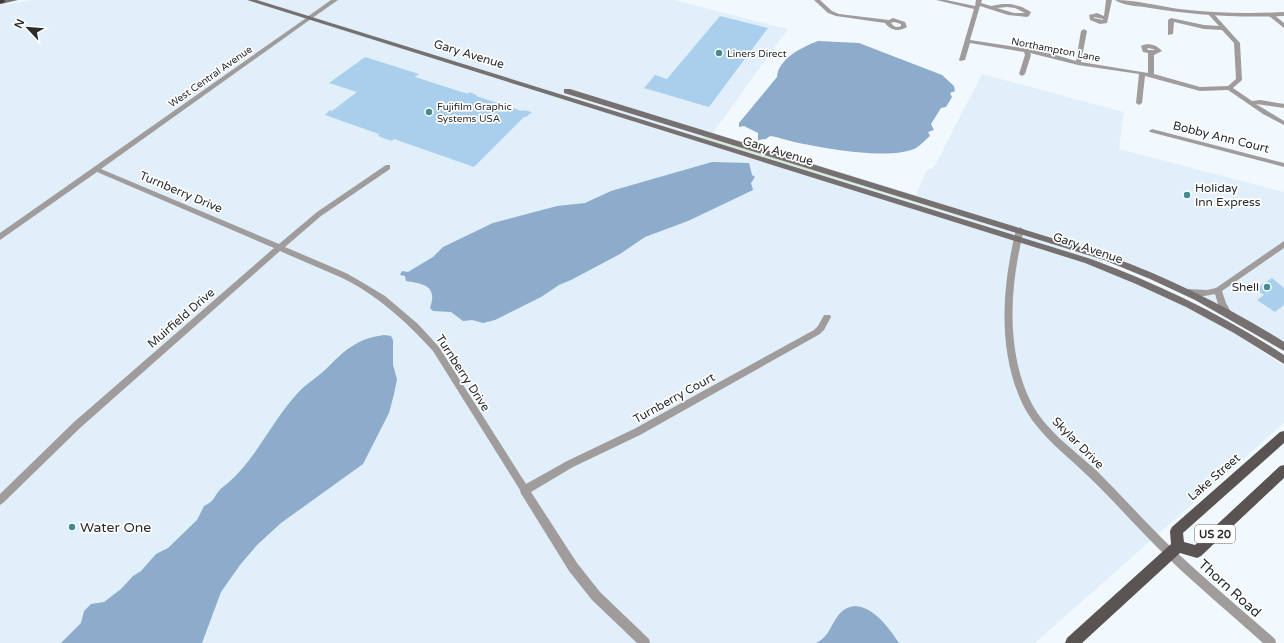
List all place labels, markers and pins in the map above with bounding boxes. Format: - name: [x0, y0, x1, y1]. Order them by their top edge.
- marker: Liners Direct: [714, 48, 724, 58]
- place label: Liners Direct: [727, 48, 787, 60]
- place label: Fujifilm Graphic Systems USA: [437, 101, 512, 125]
- marker: Fujifilm Graphic Systems USA: [424, 107, 434, 117]
- place label: Holiday Inn Express: [1195, 181, 1261, 209]
- marker: Holiday Inn Express: [1182, 190, 1192, 200]
- place label: Shell: [1232, 280, 1259, 294]
- marker: Shell: [1262, 282, 1272, 292]
- place label: Water One: [80, 519, 151, 536]
- marker: Water One: [67, 522, 77, 532]

